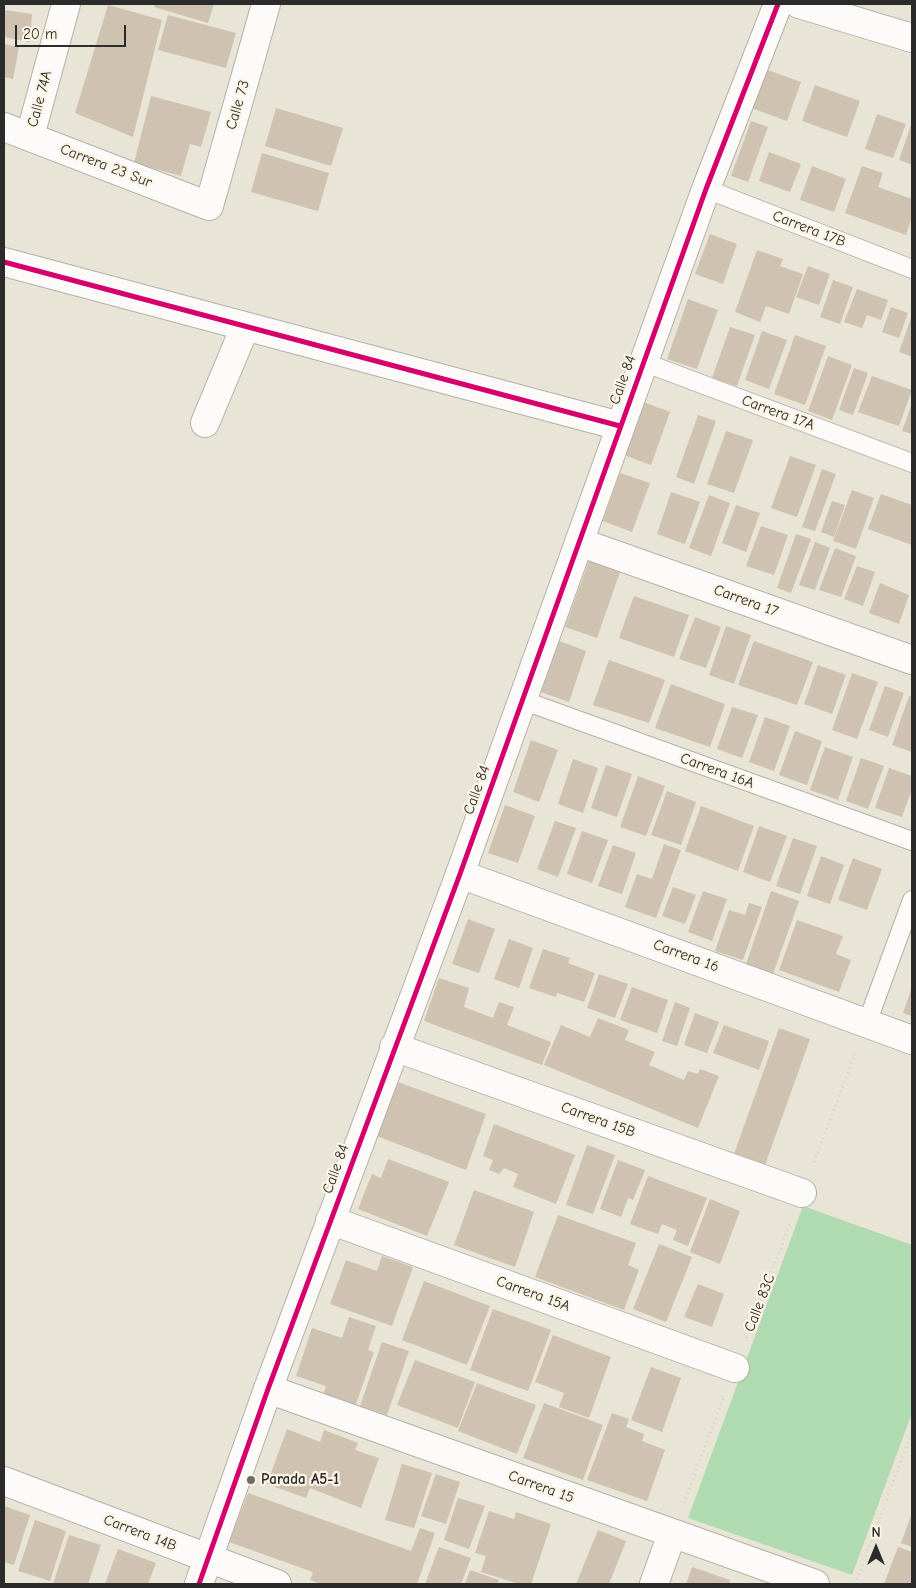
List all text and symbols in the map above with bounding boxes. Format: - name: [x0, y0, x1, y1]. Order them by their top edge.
- scale bar: [18, 15, 129, 47]
- text: 20 m: [23, 25, 57, 43]
- street label: Calle 74A: [24, 69, 56, 129]
- street label: Calle 73: [222, 78, 254, 132]
- street label: Carrera 23 Sur: [58, 140, 154, 192]
- street label: Carrera 17B: [770, 207, 848, 251]
- street label: Calle 84: [606, 353, 640, 407]
- street label: Carrera 17A: [739, 392, 817, 434]
- street label: Carrera 17: [711, 581, 781, 621]
- street label: Carrera 16A: [678, 749, 756, 793]
- street label: Calle 84: [460, 763, 494, 817]
- street label: Carrera 16: [651, 936, 721, 976]
- street label: Carrera 15B: [558, 1098, 638, 1142]
- street label: Calle 84: [319, 1142, 353, 1196]
- street label: Carrera 15A: [494, 1272, 572, 1316]
- street label: Calle 83C: [741, 1272, 779, 1334]
- street label: Carrera 15: [506, 1467, 576, 1507]
- place label: Parada A5-1: [261, 1471, 339, 1489]
- marker: Parada A5-1: [245, 1474, 257, 1486]
- street label: Carrera 14B: [101, 1511, 179, 1555]
- north arrow: [851, 1523, 901, 1573]
- text: N: [871, 1524, 881, 1541]

